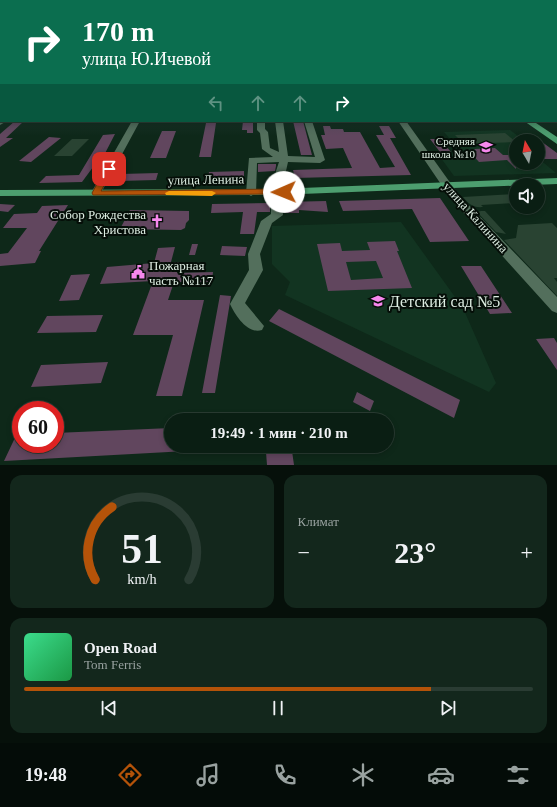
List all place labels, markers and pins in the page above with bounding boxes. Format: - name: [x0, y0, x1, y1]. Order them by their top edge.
- place label: Средняя школа №10: [422, 135, 475, 160]
- school or university icon: Средняя школа №10: [478, 139, 494, 155]
- pin: [92, 152, 126, 186]
- place label: Собор Рождества Христова: [50, 207, 146, 237]
- church icon: Собор Рождества Христова: [149, 213, 165, 229]
- place label: Пожарная часть №117: [149, 258, 214, 288]
- public building icon: Пожарная часть №117: [130, 264, 146, 280]
- school or university icon: Детский сад №5: [370, 293, 386, 309]
- place label: Детский сад №5: [389, 293, 500, 311]

